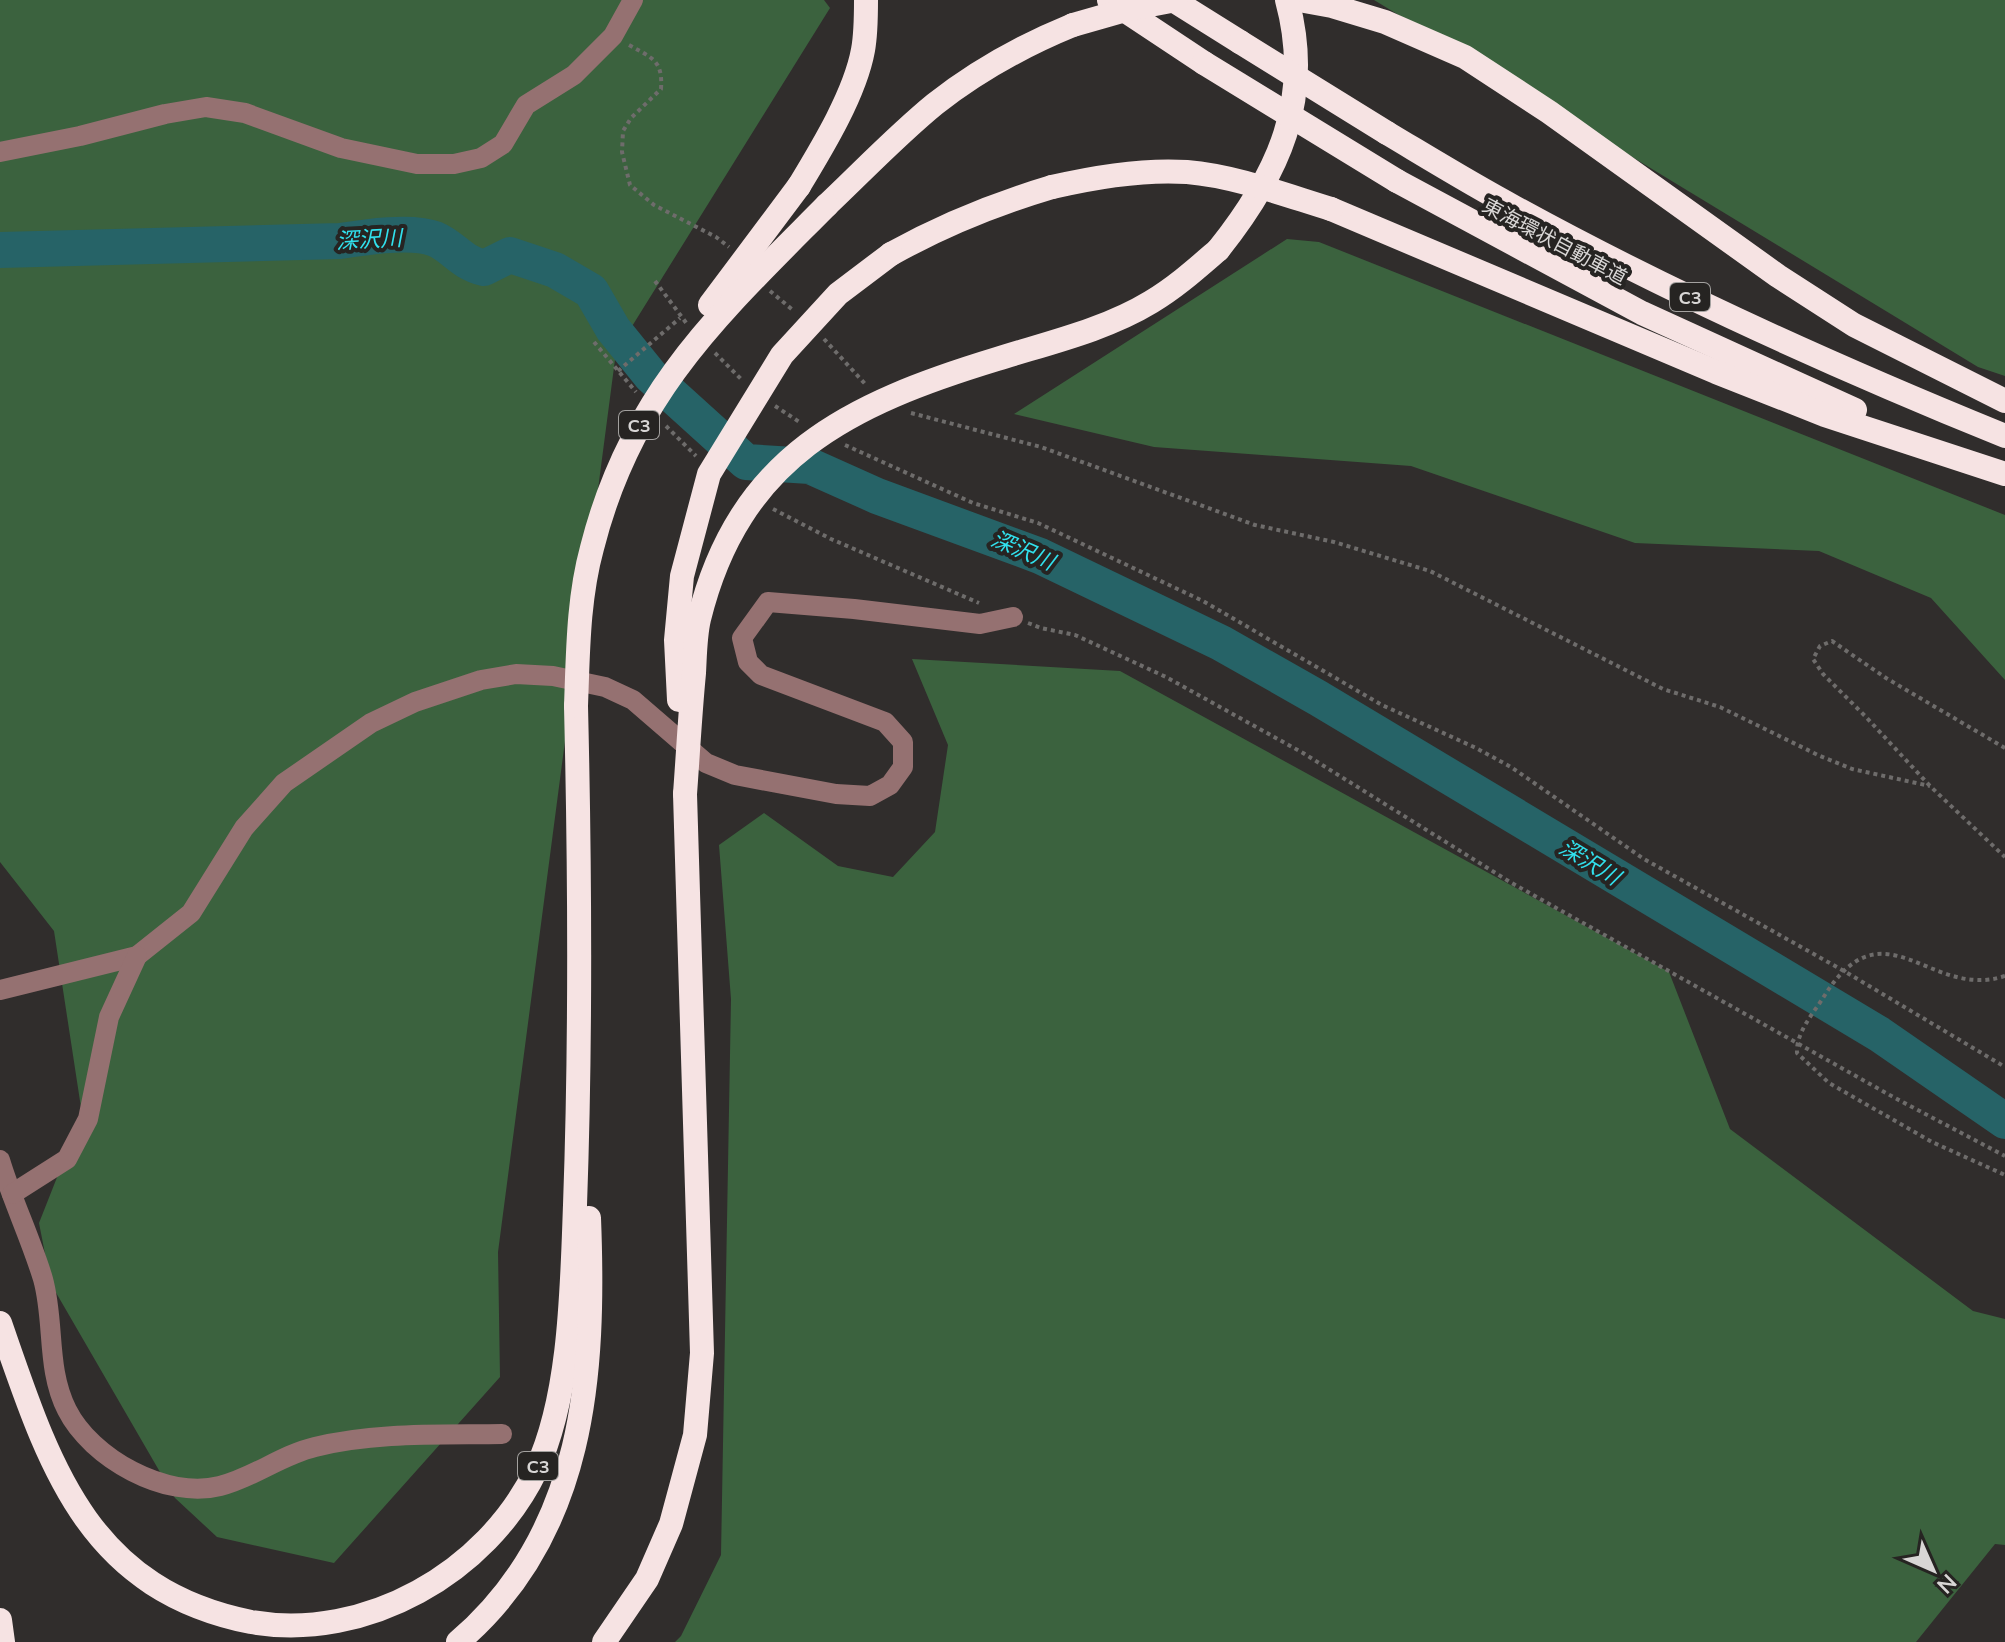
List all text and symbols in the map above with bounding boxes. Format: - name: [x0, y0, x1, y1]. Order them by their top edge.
- street label: 東海環状自動車道: [1478, 192, 1632, 290]
- water label: 深沢川: [335, 223, 405, 255]
- road number: C3: [1670, 283, 1710, 311]
- road number: C3: [619, 411, 659, 439]
- water label: 深沢川: [987, 524, 1061, 577]
- water label: 深沢川: [1554, 833, 1627, 892]
- road number: C3: [518, 1452, 558, 1480]
- north arrow: [1893, 1530, 1973, 1610]
- text: N: [1931, 1568, 1963, 1600]

